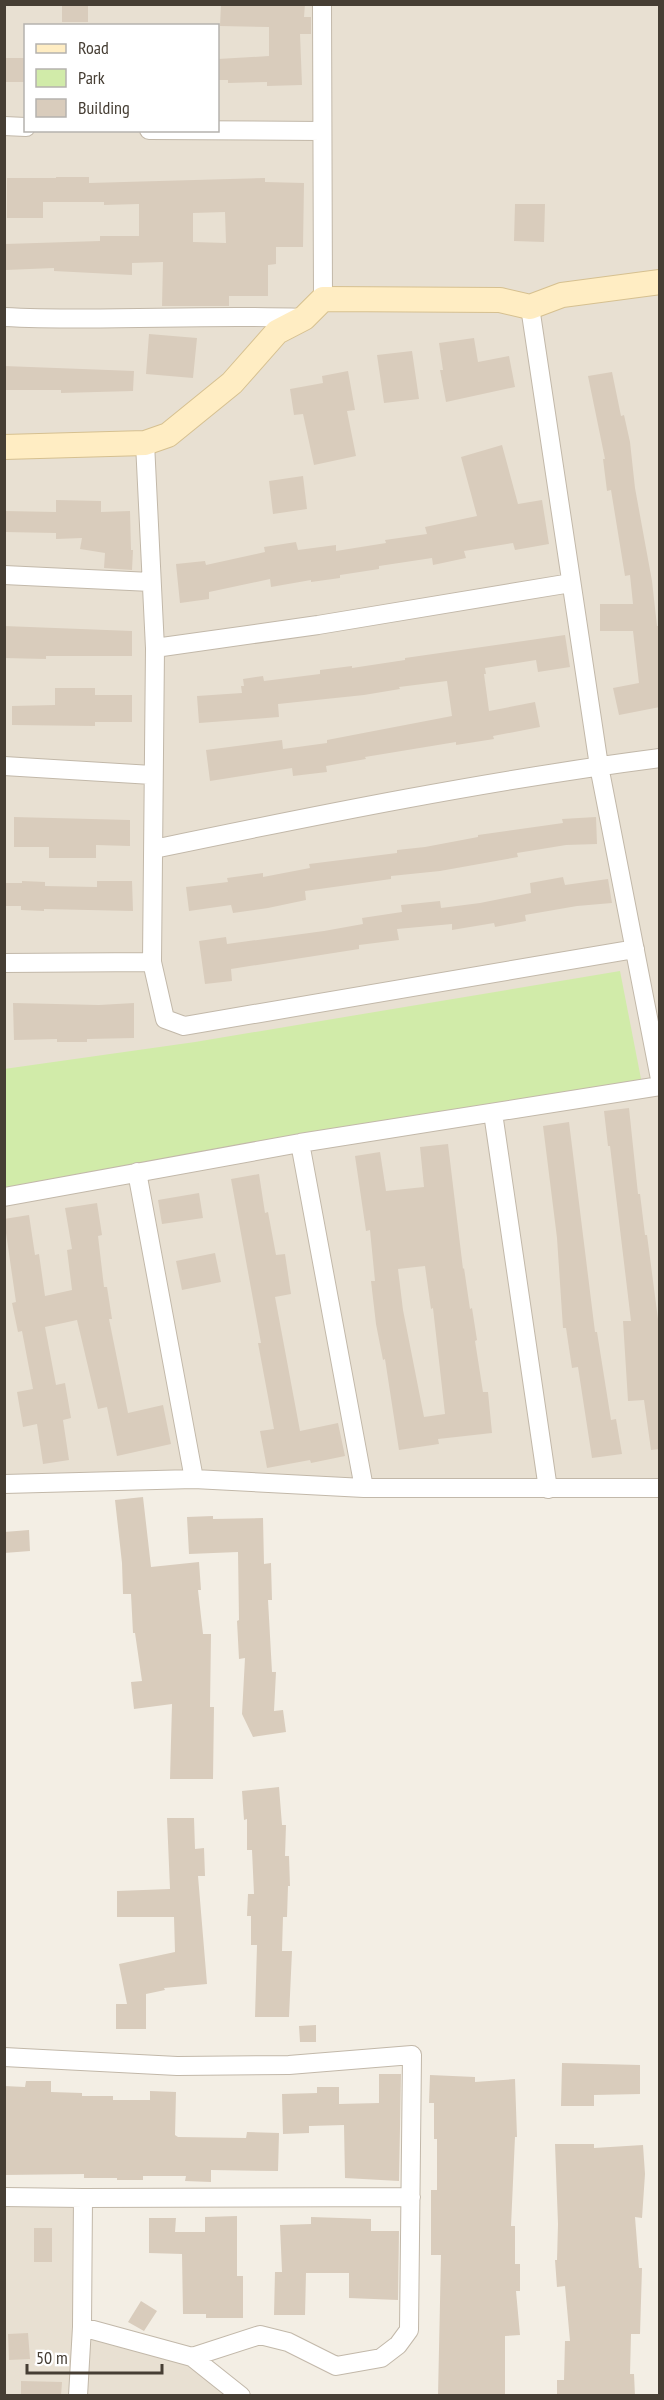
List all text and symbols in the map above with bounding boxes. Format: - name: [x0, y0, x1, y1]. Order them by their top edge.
- legend: [24, 24, 219, 132]
- text: Road: [78, 36, 109, 59]
- text: Park: [78, 66, 105, 89]
- text: Building: [78, 96, 130, 119]
- scale bar: [27, 2337, 162, 2375]
- text: 50 m: [36, 2346, 68, 2369]

